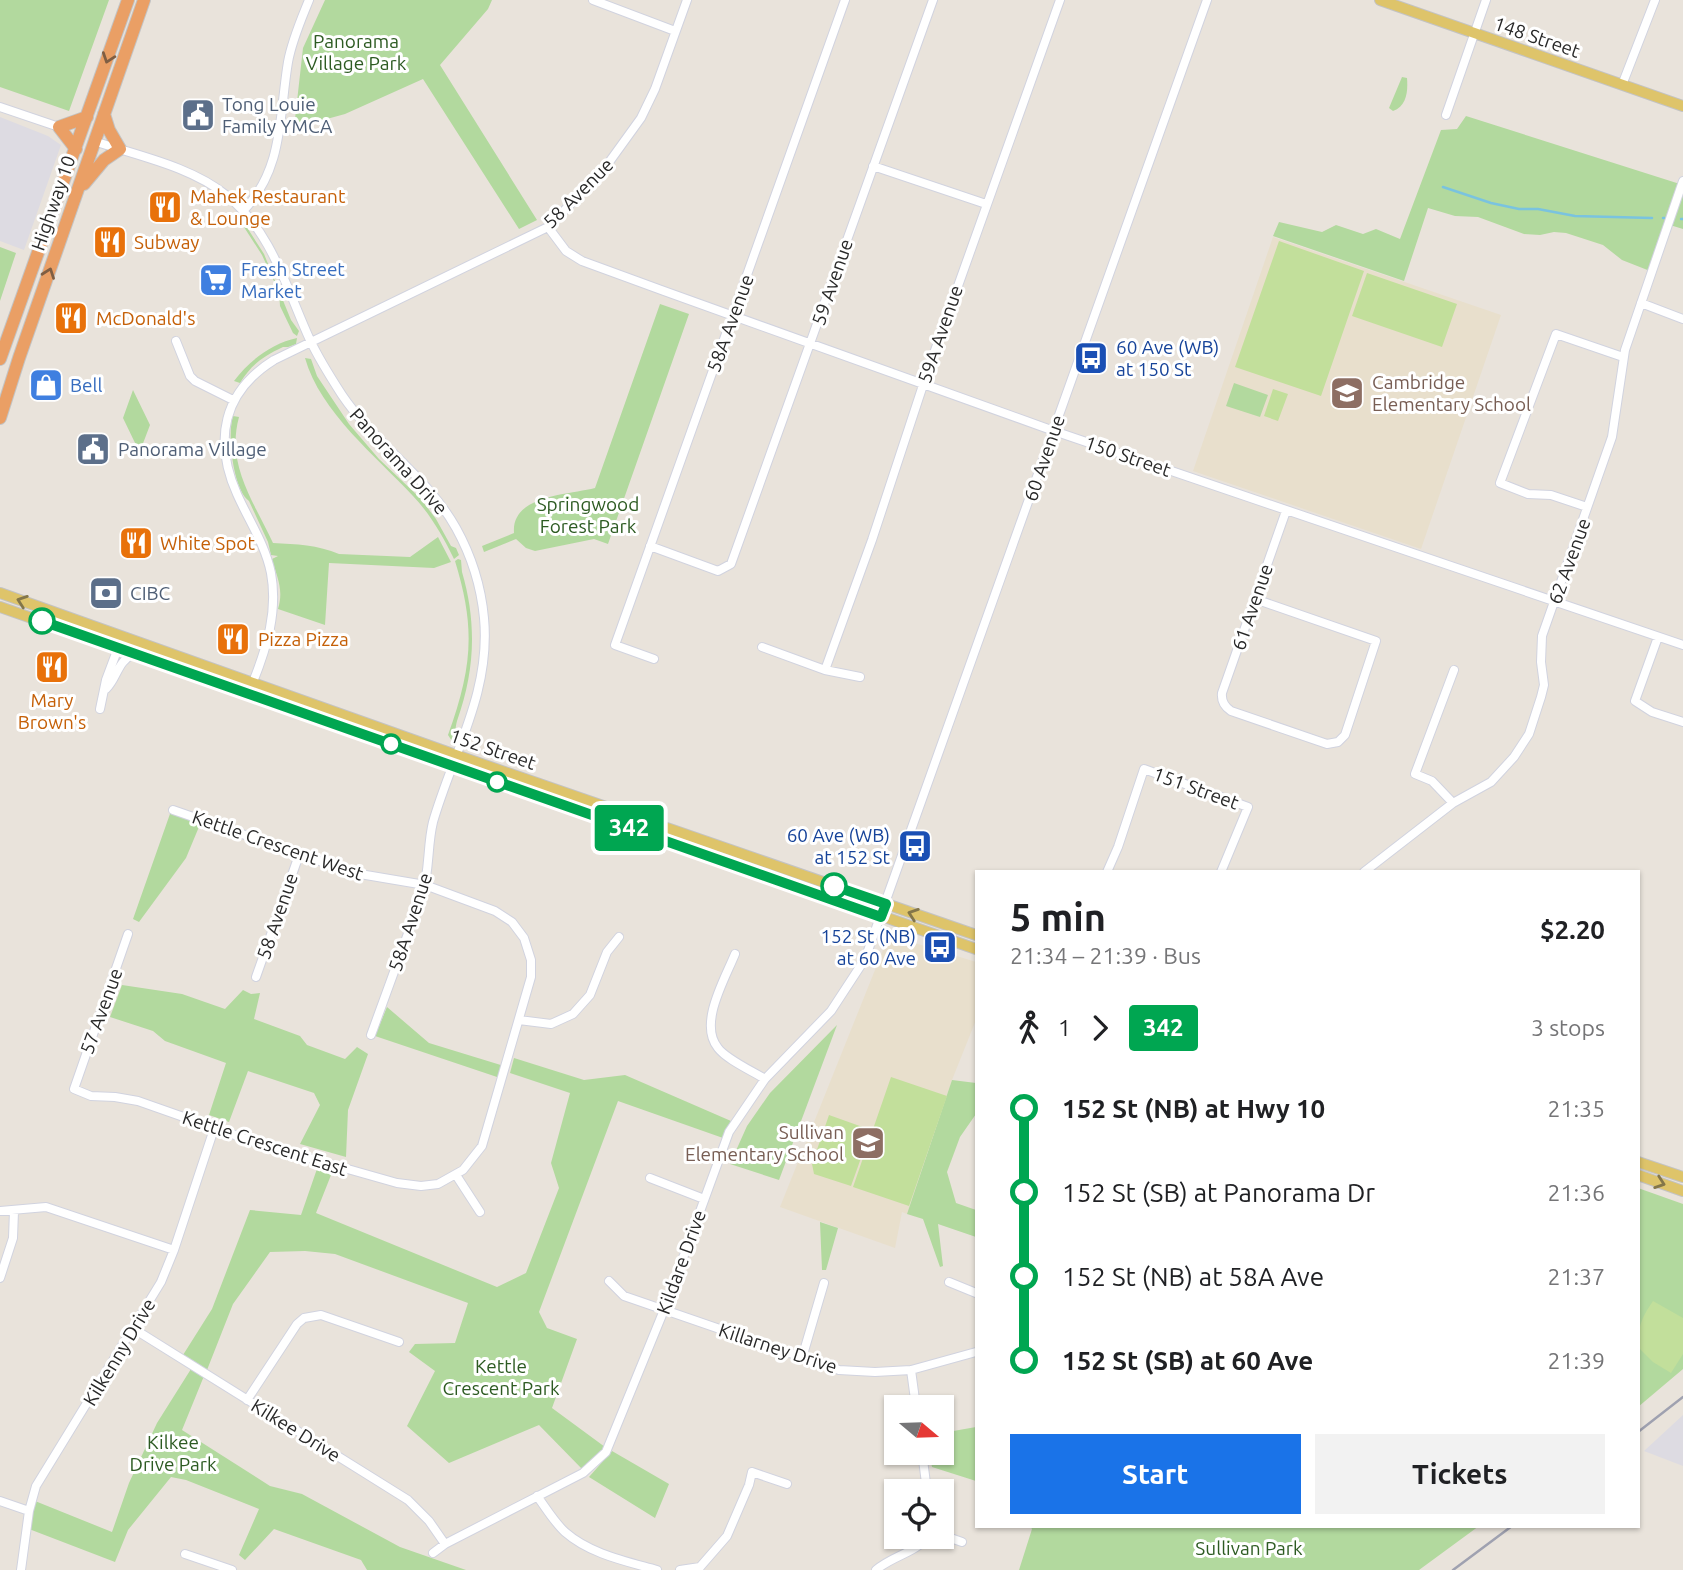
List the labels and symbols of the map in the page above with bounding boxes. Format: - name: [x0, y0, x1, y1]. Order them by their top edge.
- street label: 148 Street: [1491, 12, 1583, 62]
- park label: Panorama Village Park: [306, 30, 407, 74]
- one-way arrow: [102, 52, 116, 64]
- place label: Tong Louie Family YMCA: [222, 93, 333, 137]
- public building icon: Tong Louie Family YMCA: [179, 96, 217, 134]
- street label: Highway 10: [26, 153, 80, 253]
- street label: 58 Avenue: [538, 153, 618, 233]
- place label: Mahek Restaurant & Lounge: [190, 185, 346, 229]
- restaurant icon: Mahek Restaurant & Lounge: [146, 188, 184, 226]
- restaurant icon: Subway: [91, 223, 129, 261]
- place label: Subway: [134, 231, 200, 253]
- street label: 59 Avenue: [807, 236, 857, 328]
- place label: Fresh Street Market: [241, 258, 345, 302]
- supermarket icon: Fresh Street Market: [197, 261, 235, 299]
- one-way arrow: [41, 268, 55, 280]
- street label: 58A Avenue: [702, 271, 758, 375]
- street label: 59A Avenue: [913, 282, 967, 386]
- restaurant icon: McDonald's: [52, 299, 90, 337]
- place label: McDonald's: [96, 307, 195, 329]
- place label: 60 Ave (WB) at 150 St: [1116, 336, 1219, 380]
- bus stop icon: 60 Ave (WB) at 150 St: [1072, 339, 1110, 377]
- shop icon: Bell: [27, 366, 65, 404]
- place label: Cambridge Elementary School: [1372, 371, 1531, 415]
- place label: Bell: [70, 374, 103, 396]
- school or university icon: Cambridge Elementary School: [1328, 374, 1366, 412]
- street label: Panorama Drive: [346, 403, 452, 519]
- street label: 60 Avenue: [1019, 412, 1069, 504]
- public building icon: Panorama Village: [74, 430, 112, 468]
- street label: 150 Street: [1082, 431, 1174, 481]
- place label: Panorama Village: [118, 438, 267, 460]
- park label: Springwood Forest Park: [537, 493, 639, 537]
- street label: 62 Avenue: [1543, 515, 1595, 607]
- restaurant icon: White Spot: [117, 524, 155, 562]
- place label: White Spot: [160, 532, 255, 554]
- street label: 61 Avenue: [1227, 561, 1277, 653]
- bank icon: CIBC: [87, 574, 125, 612]
- place label: CIBC: [130, 582, 171, 604]
- one-way arrow: [16, 595, 28, 609]
- unlabelled marker: [29, 608, 55, 634]
- restaurant icon: Pizza Pizza: [214, 620, 252, 658]
- place label: Pizza Pizza: [258, 628, 349, 650]
- restaurant icon: Mary Brown's: [33, 648, 71, 686]
- place label: Mary Brown's: [18, 689, 86, 733]
- street label: 152 Street: [447, 724, 539, 774]
- unlabelled marker: [381, 734, 401, 754]
- street label: 151 Street: [1150, 762, 1242, 814]
- unlabelled marker: [487, 772, 507, 792]
- street label: Kettle Crescent West: [190, 805, 367, 885]
- line badge: 342: [589, 805, 669, 851]
- place label: 60 Ave (WB) at 152 St: [787, 824, 891, 868]
- bus stop icon: 60 Ave (WB) at 152 St: [896, 827, 934, 865]
- street label: 58 Avenue: [252, 870, 302, 962]
- street label: 58A Avenue: [384, 870, 436, 974]
- unlabelled marker: [821, 873, 847, 899]
- one-way arrow: [908, 908, 920, 922]
- place label: 152 St (NB) at 60 Ave: [820, 925, 916, 969]
- bus stop icon: 152 St (NB) at 60 Ave: [921, 928, 959, 966]
- street label: 57 Avenue: [75, 965, 127, 1057]
- street label: Kettle Crescent East: [180, 1106, 351, 1180]
- place label: Sullivan Elementary School: [685, 1121, 844, 1165]
- school or university icon: Sullivan Elementary School: [849, 1124, 887, 1162]
- one-way arrow: [1654, 1175, 1666, 1189]
- street label: Kildare Drive: [652, 1207, 710, 1317]
- street label: Kilkenny Drive: [78, 1294, 160, 1410]
- street label: Killarney Drive: [716, 1318, 840, 1378]
- park label: Kettle Crescent Park: [442, 1355, 560, 1399]
- street label: Kilkee Drive: [247, 1394, 345, 1466]
- north arrow: [884, 1395, 954, 1465]
- park label: Kilkee Drive Park: [129, 1431, 217, 1475]
- park label: Sullivan Park: [1195, 1537, 1303, 1559]

